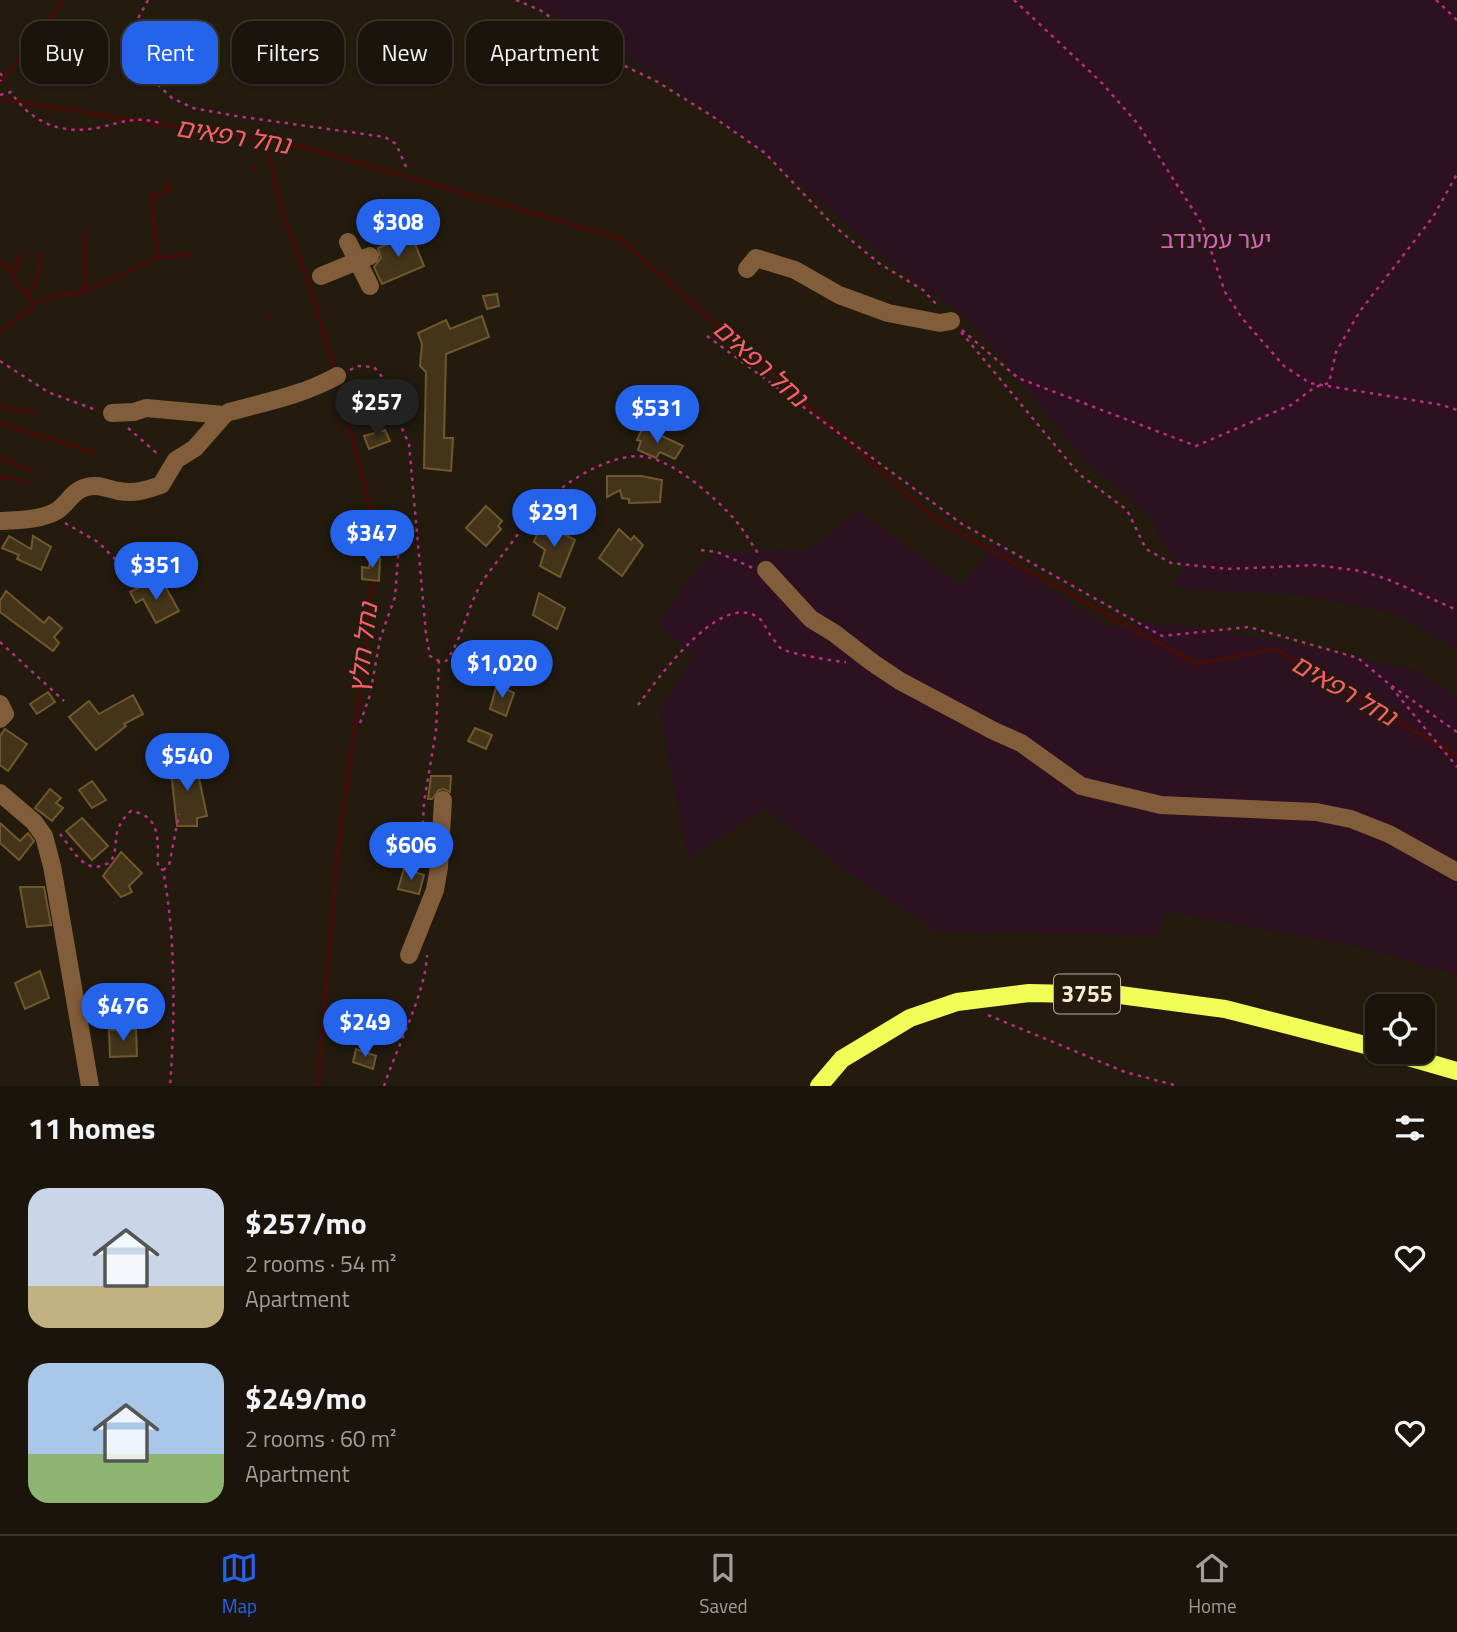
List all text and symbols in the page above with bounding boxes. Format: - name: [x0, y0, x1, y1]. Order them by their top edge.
- chip: Buy: [21, 21, 108, 84]
- chip: Rent: [122, 21, 218, 84]
- chip: Filters: [232, 21, 344, 84]
- chip: New: [358, 21, 452, 84]
- chip: Apartment: [466, 21, 623, 84]
- water label: נחל רפאים: [173, 107, 295, 164]
- pin: $308: [357, 200, 439, 259]
- text: $308: [372, 204, 424, 239]
- park label: יער עמינדב: [1160, 221, 1272, 257]
- water label: נחל רפאים: [704, 309, 818, 417]
- pin: $257: [336, 380, 418, 439]
- text: $257: [351, 384, 403, 419]
- pin: $531: [616, 386, 698, 445]
- text: $531: [631, 390, 683, 425]
- pin: $291: [513, 490, 595, 549]
- text: $291: [528, 494, 580, 529]
- pin: $347: [331, 510, 413, 570]
- text: $347: [346, 515, 398, 550]
- pin: $351: [115, 542, 197, 602]
- text: $351: [130, 547, 182, 582]
- water label: נחל חלץ: [338, 598, 388, 695]
- pin: $1,020: [445, 640, 559, 700]
- water label: נחל רפאים: [1284, 644, 1406, 736]
- text: $1,020: [467, 645, 537, 680]
- pin: $540: [146, 734, 228, 793]
- text: $540: [161, 738, 213, 773]
- pin: $606: [370, 822, 452, 882]
- text: $606: [385, 827, 437, 862]
- road number: 3755: [1054, 974, 1120, 1014]
- pin: $476: [82, 984, 164, 1043]
- text: $476: [97, 988, 149, 1023]
- map controls: [1365, 994, 1435, 1064]
- button: locate: [1365, 994, 1435, 1064]
- pin: $249: [324, 1000, 406, 1059]
- text: $249: [339, 1004, 391, 1039]
- text: 11 homes: [28, 1105, 155, 1151]
- icon: filters: [1391, 1109, 1429, 1147]
- text: $257/mo: [245, 1200, 367, 1246]
- icon: home: [84, 1216, 168, 1300]
- icon: heart: [1391, 1239, 1429, 1277]
- text: 2 rooms · 54 m²: [245, 1246, 396, 1281]
- text: Apartment: [245, 1281, 350, 1316]
- text: $249/mo: [245, 1375, 367, 1421]
- icon: home: [84, 1391, 168, 1475]
- icon: heart: [1391, 1414, 1429, 1452]
- text: 2 rooms · 60 m²: [245, 1421, 396, 1456]
- text: Apartment: [245, 1456, 350, 1491]
- tab: Map: [220, 1549, 258, 1620]
- tab: Saved: [699, 1549, 748, 1620]
- tab: Home: [1188, 1549, 1237, 1620]

